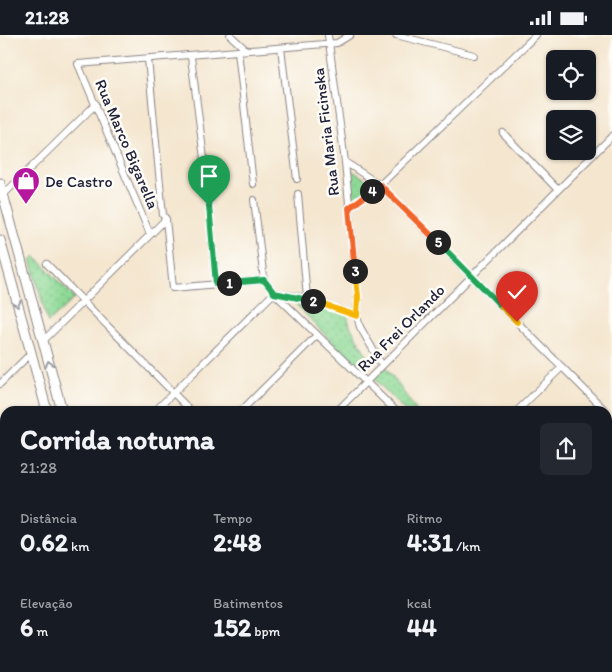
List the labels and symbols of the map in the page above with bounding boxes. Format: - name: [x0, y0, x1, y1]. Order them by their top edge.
- street label: Rua Maria Ficinska: [309, 67, 343, 197]
- street label: Rua Marco Bigarella: [91, 76, 163, 212]
- pin: [188, 155, 230, 206]
- shop icon: De Castro: [11, 166, 41, 205]
- place label: De Castro: [45, 172, 113, 191]
- pin: 4: [360, 179, 384, 203]
- pin: 5: [426, 229, 450, 255]
- pin: 3: [342, 259, 368, 283]
- pin: 1: [216, 271, 242, 295]
- pin: [496, 271, 538, 322]
- street label: Rua Frei Orlando: [353, 280, 449, 376]
- pin: 2: [300, 289, 326, 313]
- one-way arrow: [12, 300, 22, 308]
- one-way arrow: [44, 360, 55, 369]

